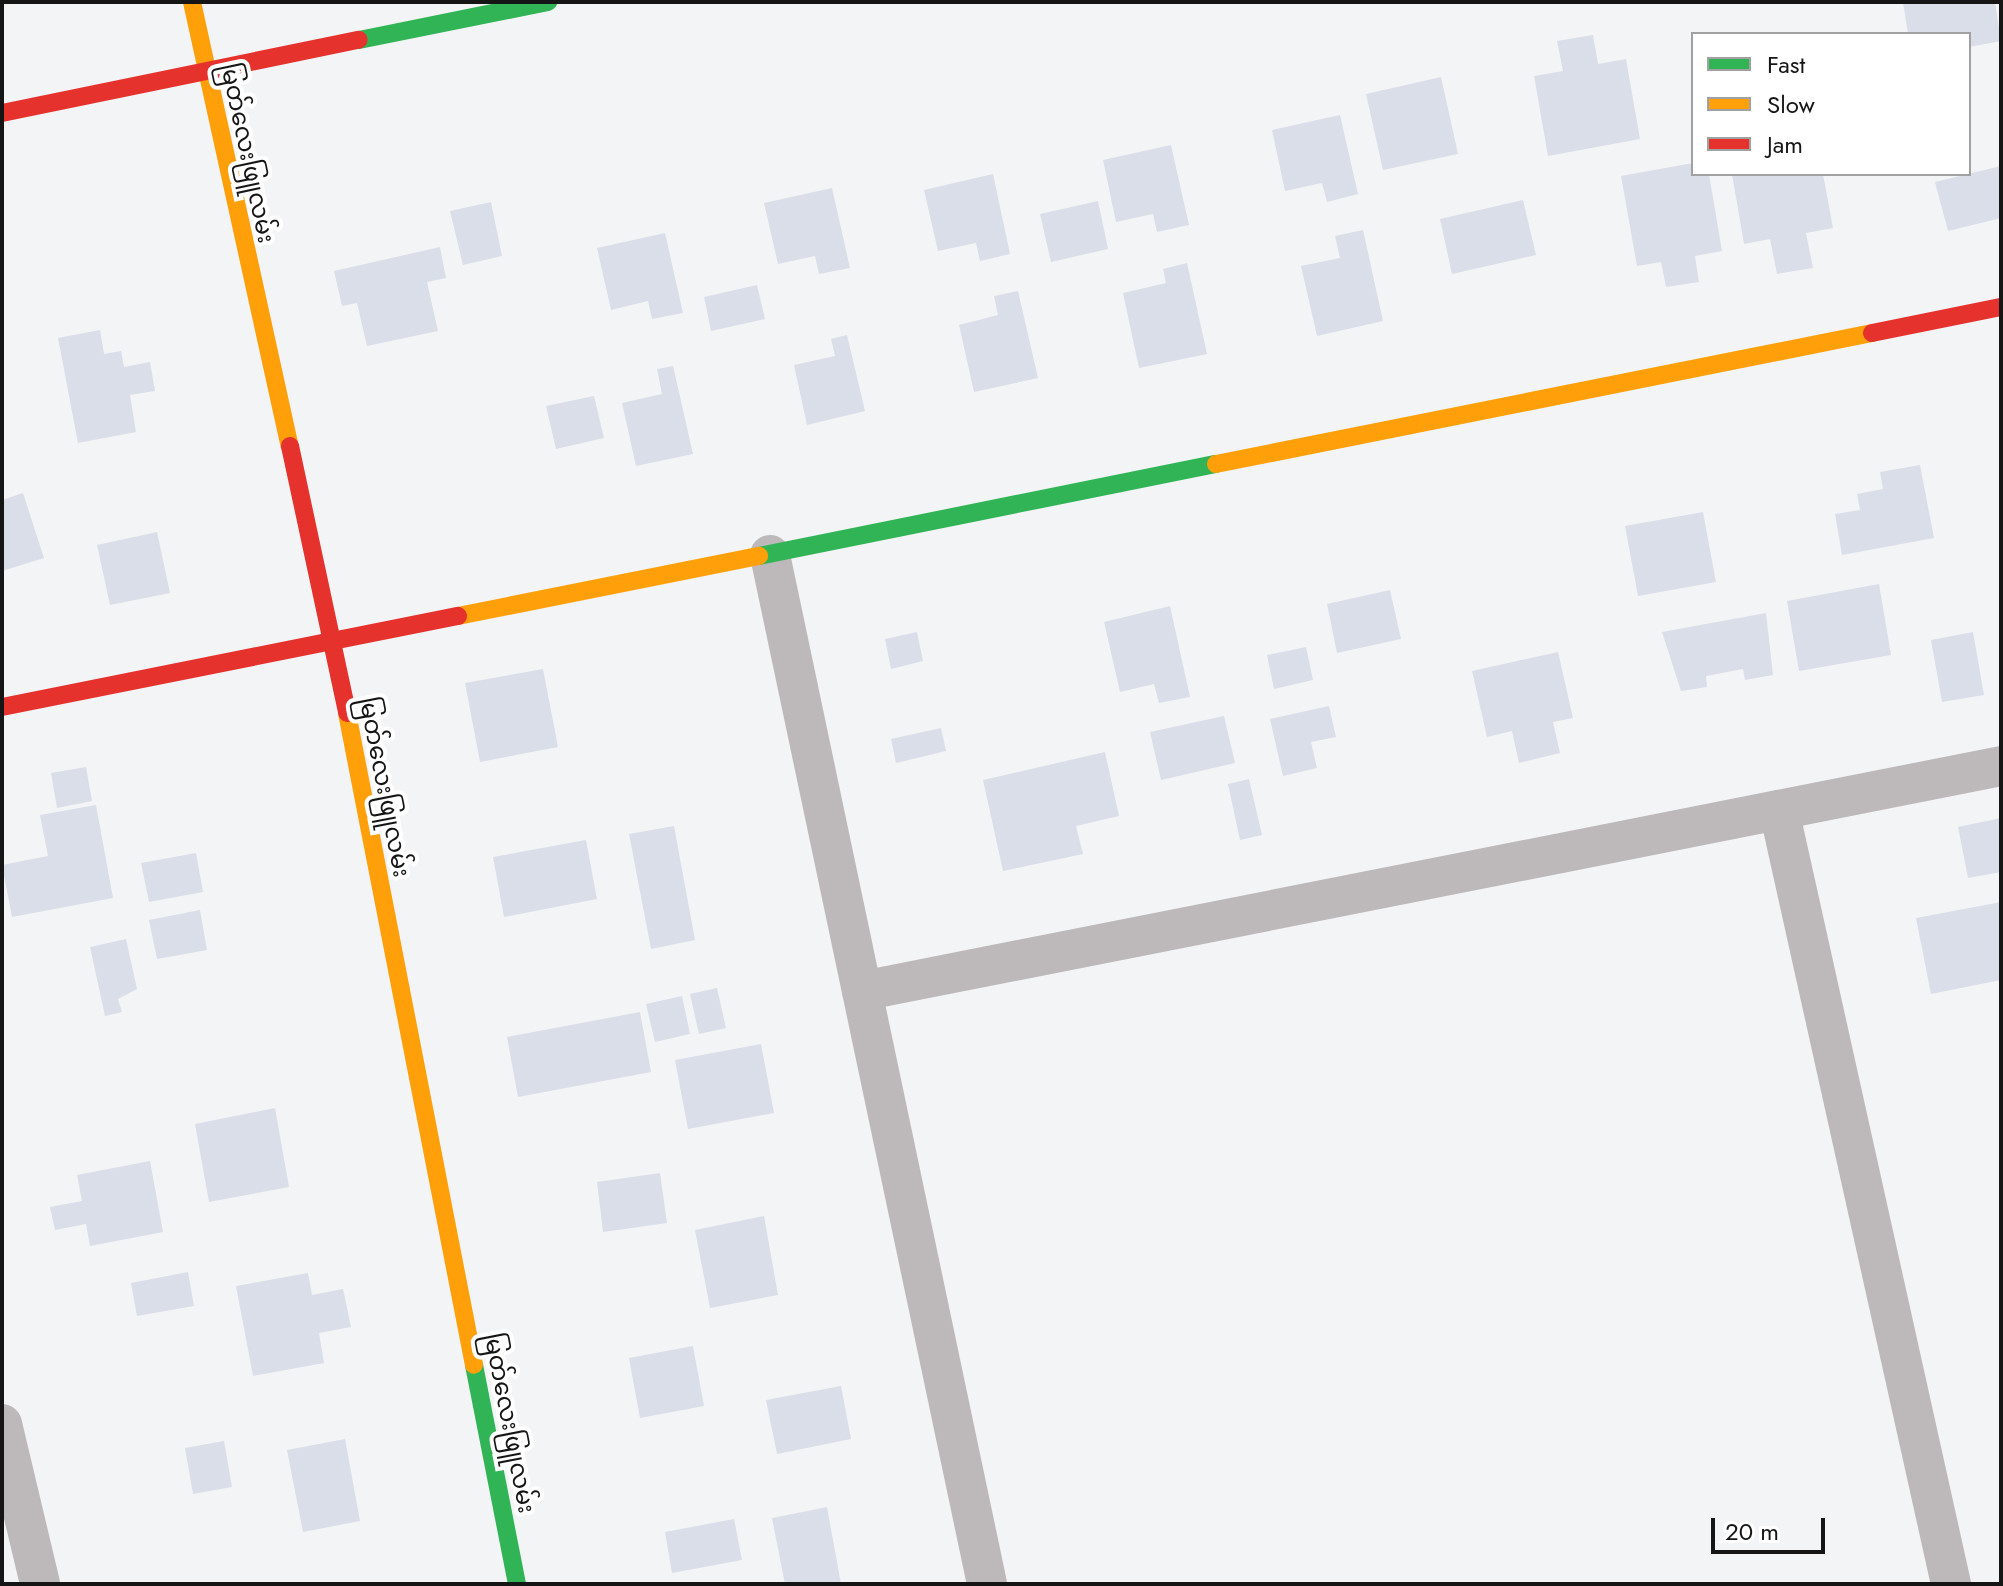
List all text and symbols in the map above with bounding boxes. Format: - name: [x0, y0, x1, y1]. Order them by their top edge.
- legend: [1691, 32, 1971, 176]
- text: Fast: [1767, 47, 1805, 82]
- street label: မြတ်လေးဖြူလမ်း: [215, 60, 281, 246]
- text: Slow: [1767, 87, 1815, 122]
- text: Jam: [1767, 127, 1803, 162]
- street label: မြတ်လေးဖြူလမ်း: [353, 694, 417, 880]
- street label: မြတ်လေးဖြူလမ်း: [478, 1330, 542, 1516]
- scale bar: [1715, 1502, 1829, 1552]
- text: 20 m: [1725, 1514, 1779, 1549]

